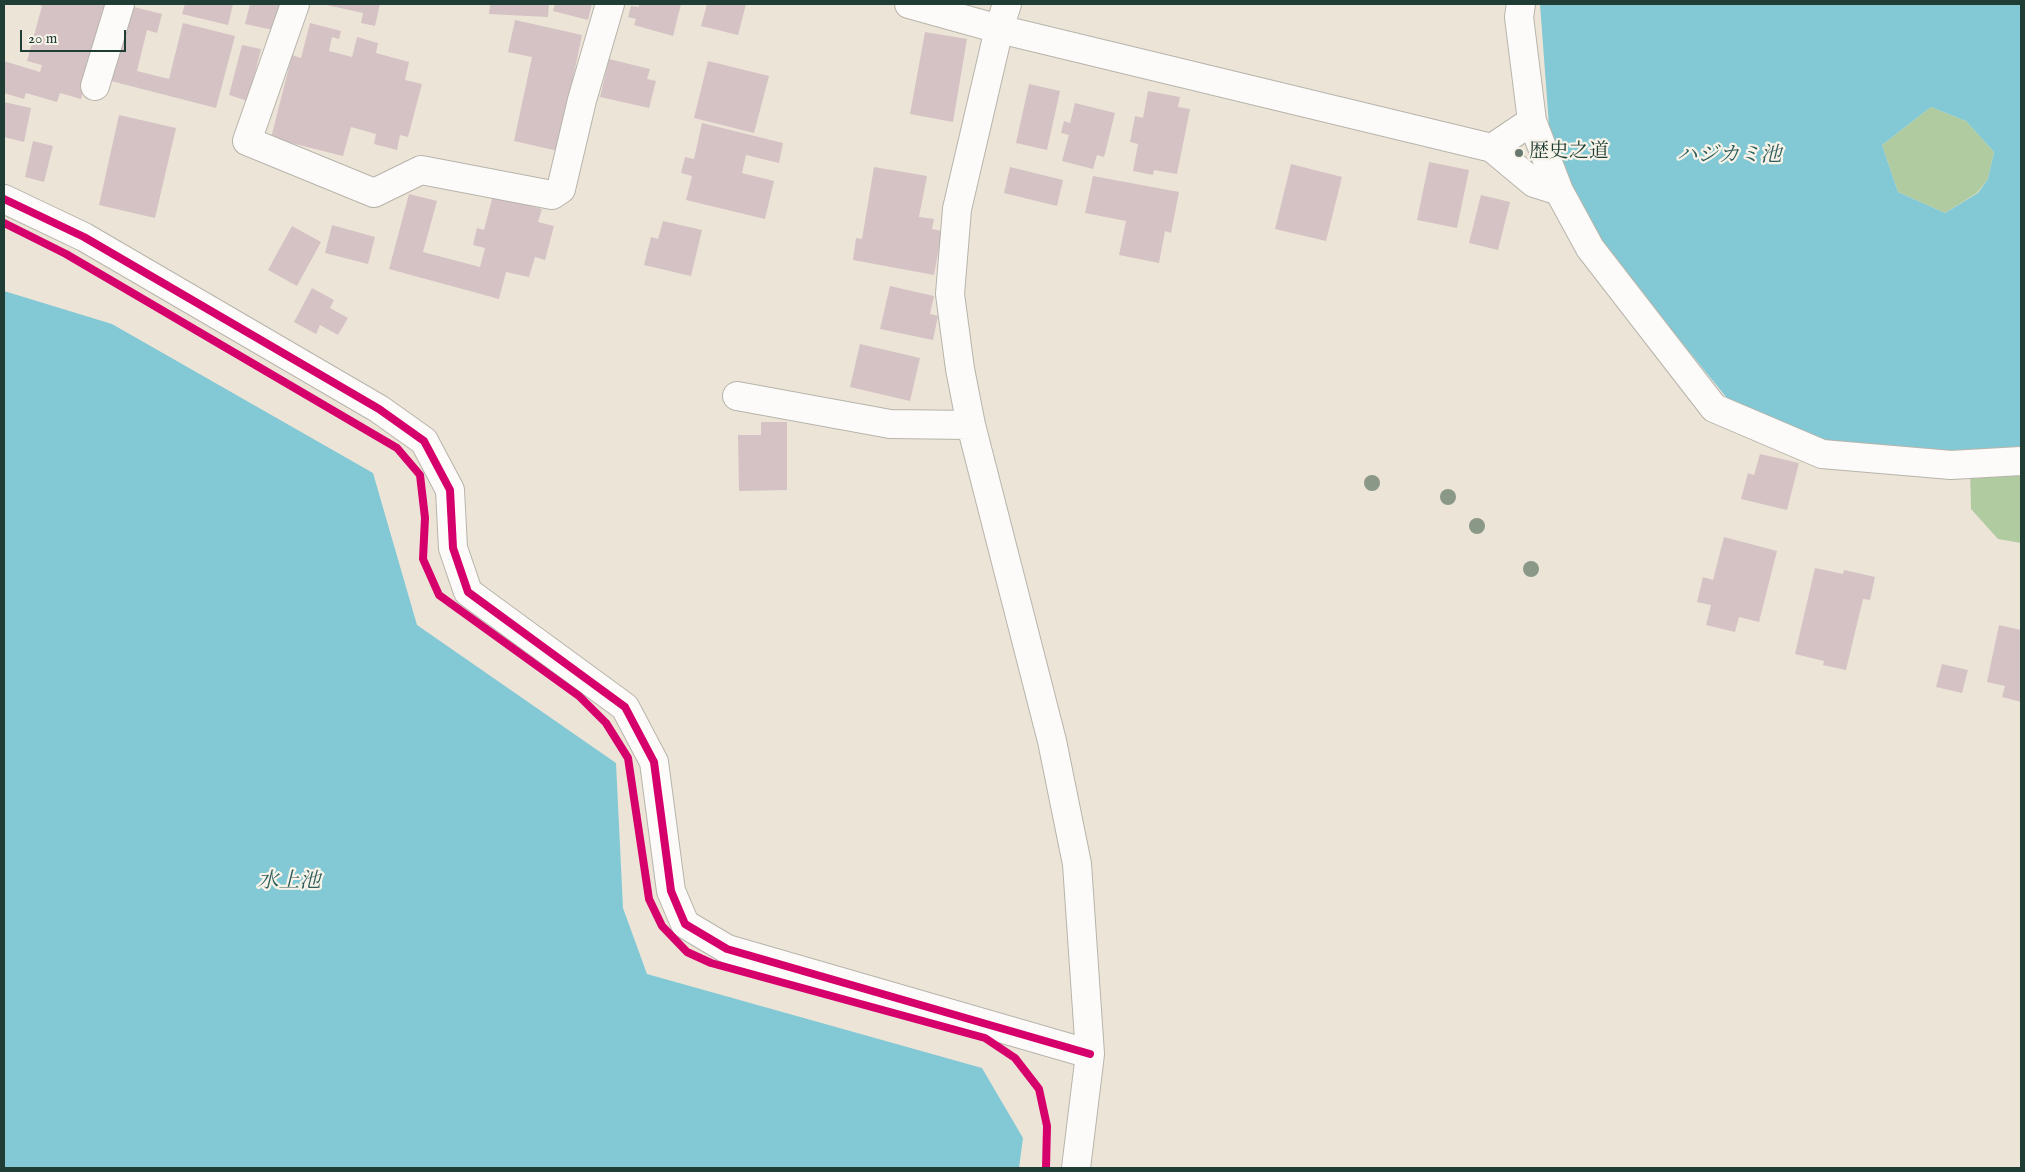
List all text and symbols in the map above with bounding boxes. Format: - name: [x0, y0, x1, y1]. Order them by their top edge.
- scale bar: [22, 20, 129, 52]
- text: 20 m: [28, 29, 57, 48]
- place label: 歴史之道: [1529, 141, 1609, 165]
- water label: ハジカミ池: [1677, 144, 1781, 170]
- marker: 歴史之道: [1513, 147, 1525, 159]
- water label: 水上池: [258, 870, 320, 896]

